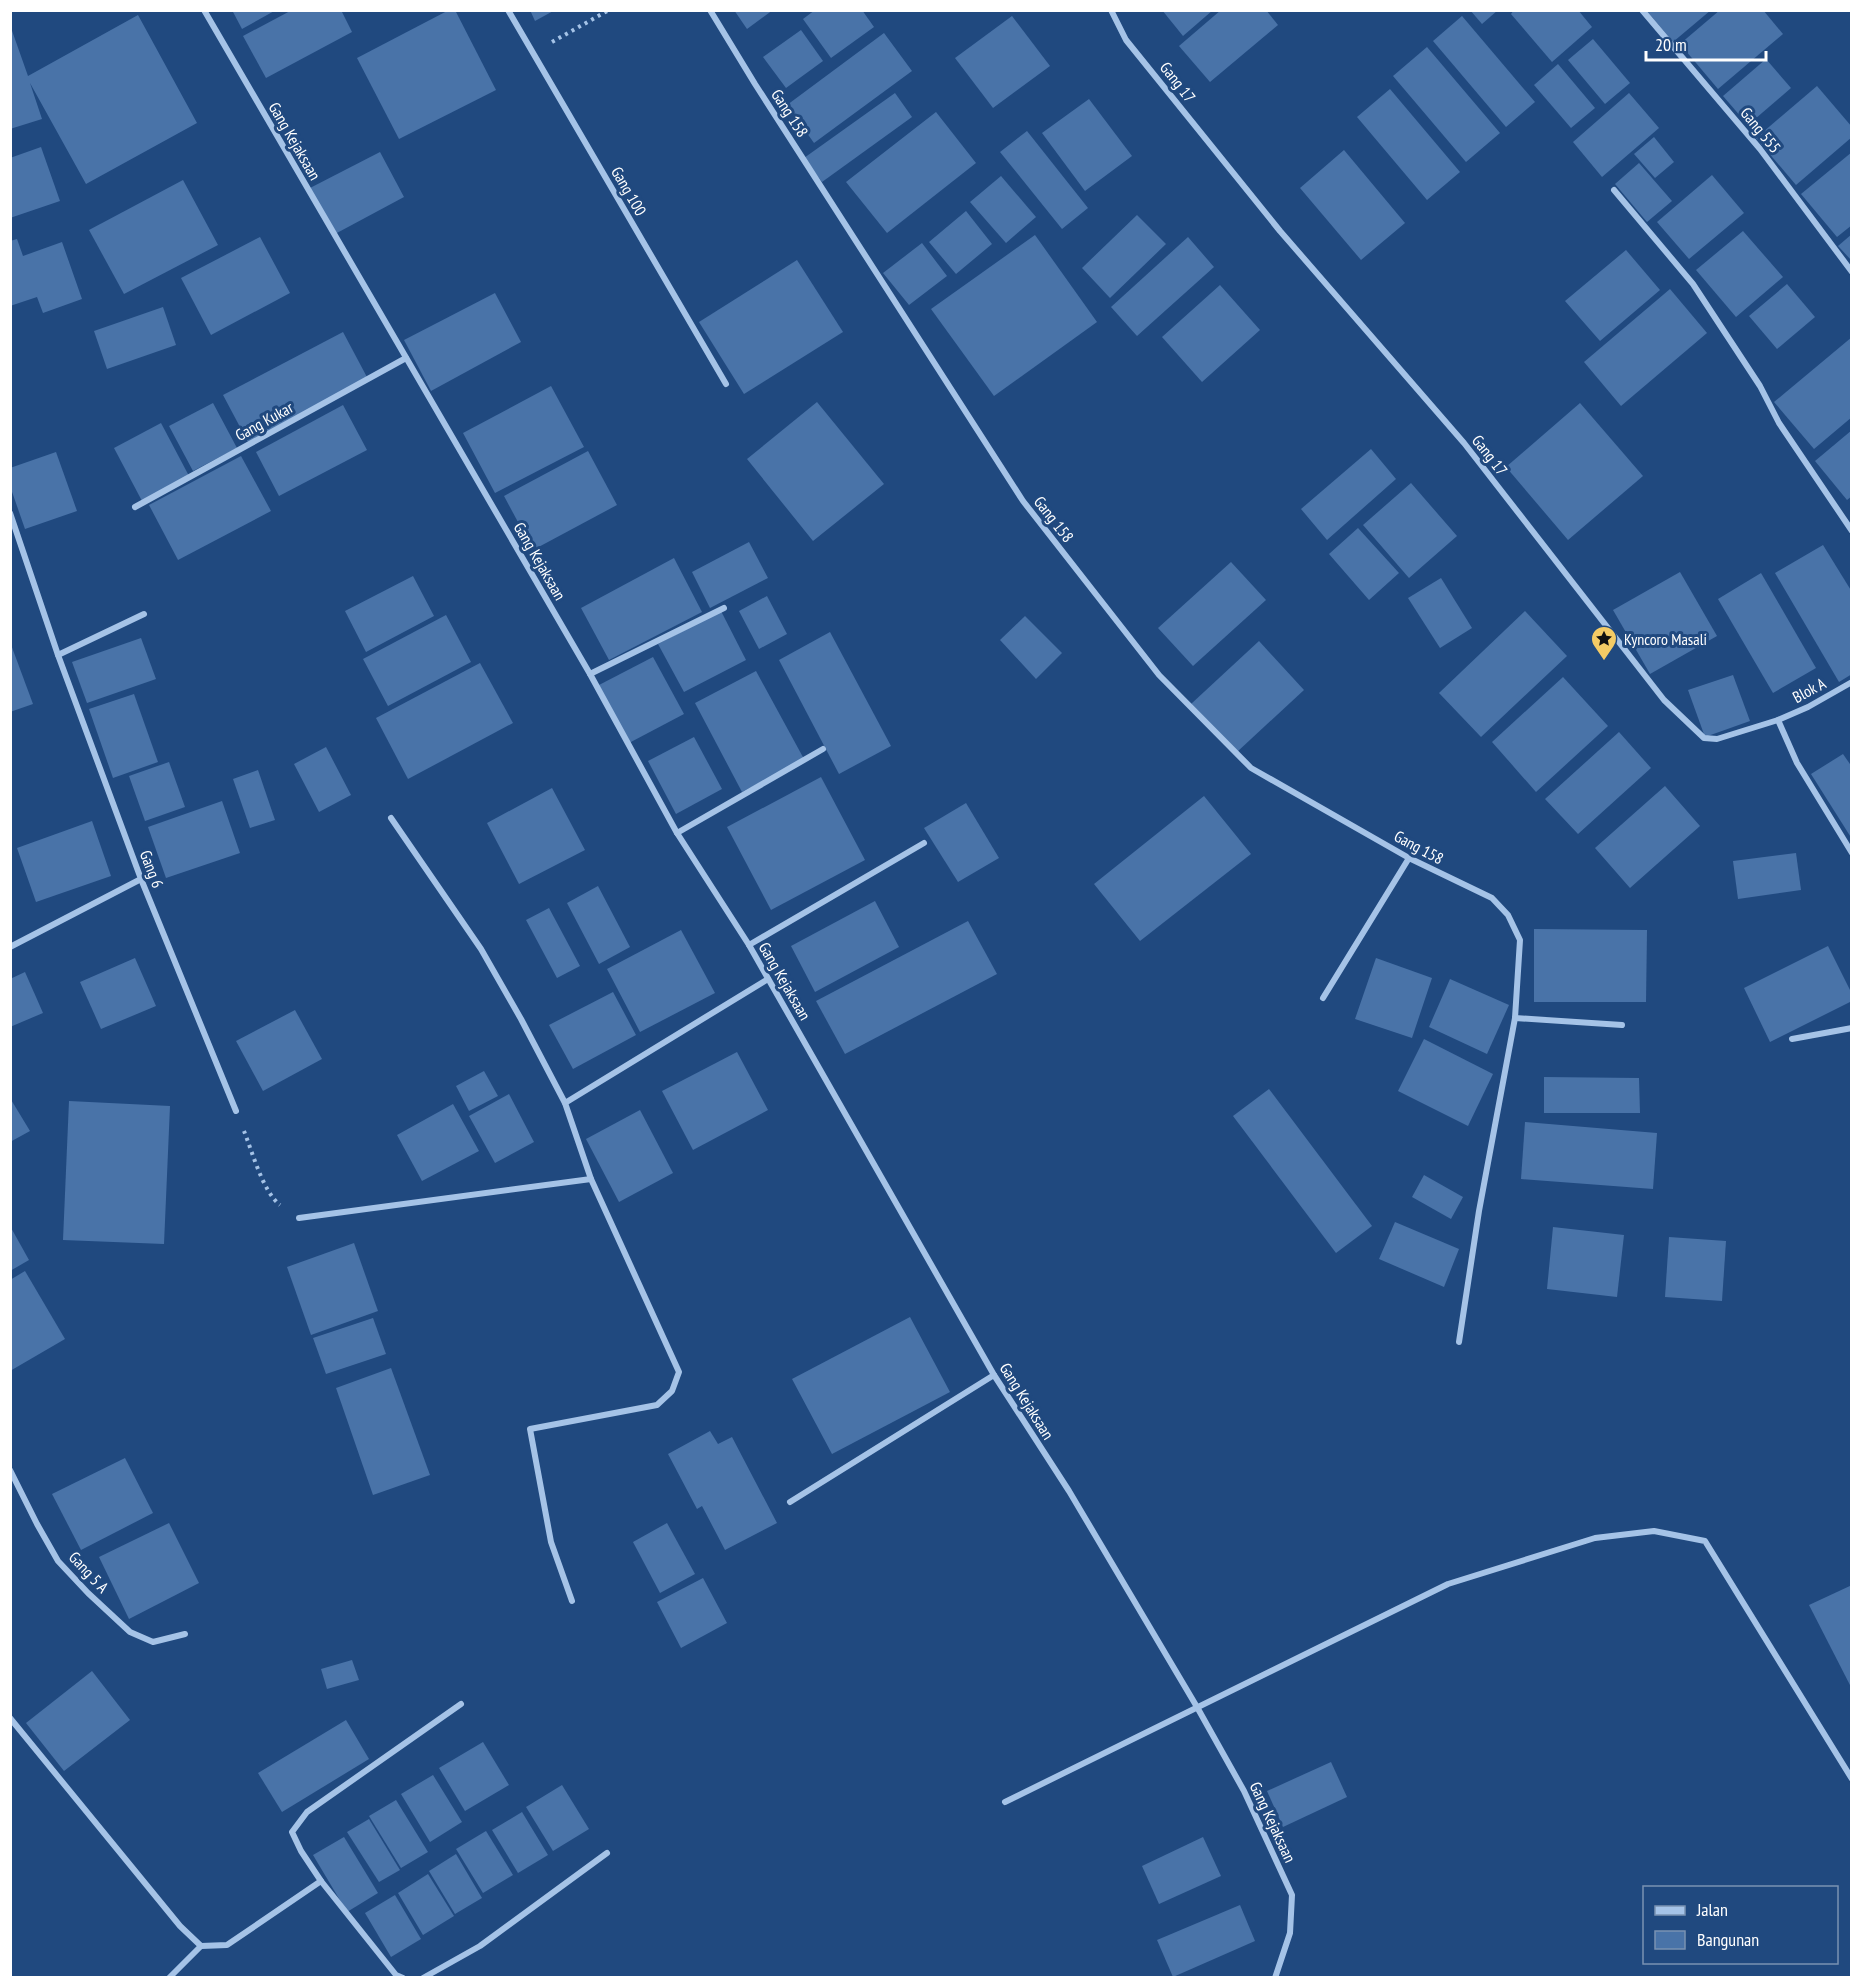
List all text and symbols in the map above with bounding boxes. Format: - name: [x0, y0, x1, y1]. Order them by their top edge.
- scale bar: [1646, 24, 1766, 62]
- text: 20 m: [1655, 33, 1687, 56]
- street label: Gang 17: [1156, 58, 1200, 106]
- street label: Gang 158: [767, 85, 813, 141]
- street label: Gang Kejaksaan: [265, 98, 325, 184]
- street label: Gang 555: [1736, 103, 1786, 157]
- street label: Gang 100: [607, 163, 651, 219]
- street label: Gang Kukar: [232, 397, 297, 445]
- street label: Gang 17: [1468, 431, 1512, 479]
- street label: Gang 158: [1030, 492, 1078, 546]
- street label: Gang Kejaksaan: [510, 518, 570, 604]
- place icon: Kyncoro Masali: [1589, 624, 1619, 662]
- place label: Kyncoro Masali: [1624, 629, 1707, 649]
- street label: Blok A: [1789, 673, 1829, 707]
- street label: Gang 158: [1391, 826, 1447, 868]
- street label: Gang 6: [136, 847, 168, 891]
- street label: Gang Kejaksaan: [755, 938, 815, 1024]
- street label: Gang Kejaksaan: [996, 1359, 1058, 1443]
- street label: Gang 5 A: [65, 1547, 113, 1597]
- street label: Gang Kejaksaan: [1246, 1778, 1300, 1866]
- legend: [1643, 1886, 1838, 1964]
- text: Jalan: [1696, 1898, 1728, 1921]
- text: Bangunan: [1697, 1928, 1759, 1951]

